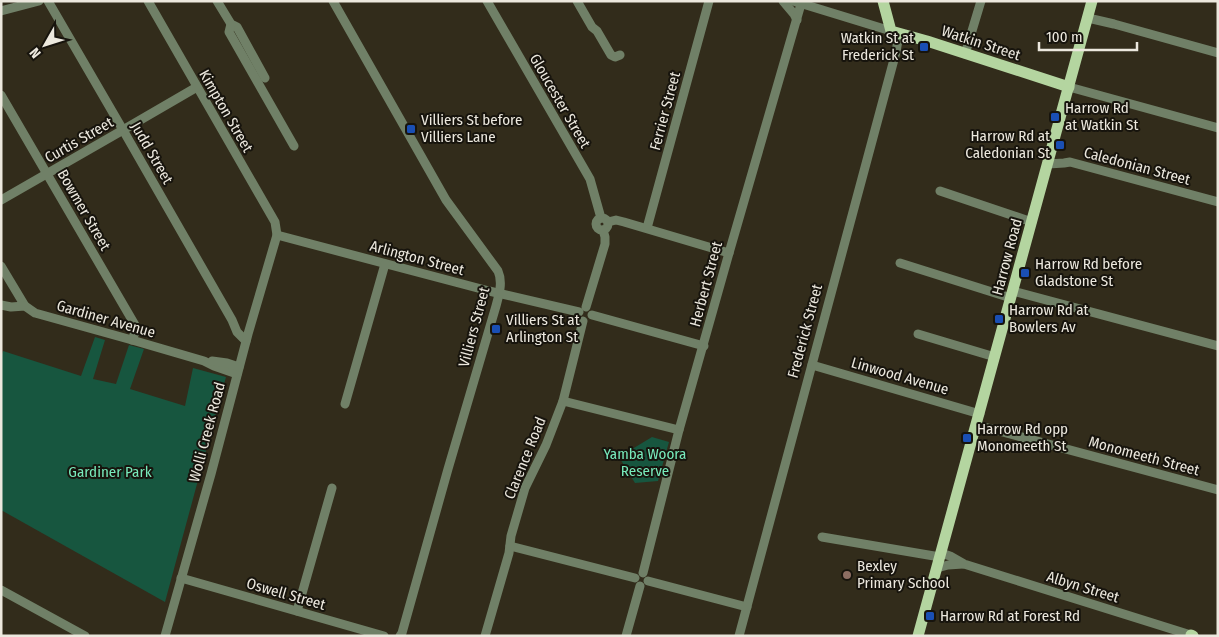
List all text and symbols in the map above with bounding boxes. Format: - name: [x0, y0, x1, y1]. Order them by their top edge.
- north arrow: [20, 20, 70, 70]
- scale bar: [1039, 20, 1136, 52]
- street label: Watkin Street: [939, 22, 1023, 64]
- text: 100 m: [1046, 28, 1083, 46]
- place label: Watkin St at Frederick St: [841, 29, 914, 64]
- marker: Watkin St at Frederick St: [918, 41, 930, 53]
- text: N: [26, 44, 45, 61]
- street label: Gloucester Street: [526, 51, 594, 151]
- street label: Kimpton Street: [195, 67, 257, 155]
- street label: Ferrier Street: [646, 70, 684, 152]
- place label: Harrow Rd at Watkin St: [1065, 99, 1138, 134]
- place label: Villiers St before Villiers Lane: [421, 111, 522, 146]
- marker: Harrow Rd at Watkin St: [1049, 111, 1061, 123]
- street label: Curtis Street: [42, 113, 116, 167]
- street label: Judd Street: [127, 119, 177, 187]
- marker: Villiers St before Villiers Lane: [405, 123, 417, 135]
- place label: Harrow Rd at Caledonian St: [965, 127, 1050, 162]
- marker: Harrow Rd at Caledonian St: [1054, 139, 1066, 151]
- street label: Caledonian Street: [1082, 143, 1192, 189]
- street label: Bowmer Street: [54, 166, 114, 254]
- street label: Harrow Road: [988, 217, 1026, 297]
- street label: Arlington Street: [368, 237, 466, 279]
- street label: Herbert Street: [686, 239, 726, 329]
- place label: Harrow Rd before Gladstone St: [1035, 255, 1142, 290]
- marker: Harrow Rd before Gladstone St: [1019, 267, 1031, 279]
- street label: Frederick Street: [784, 282, 826, 380]
- street label: Villiers Street: [455, 285, 493, 369]
- street label: Gardiner Avenue: [55, 296, 157, 342]
- place label: Harrow Rd at Bowlers Av: [1009, 301, 1089, 336]
- place label: Villiers St at Arlington St: [506, 311, 580, 346]
- marker: Harrow Rd at Bowlers Av: [993, 313, 1005, 325]
- marker: Villiers St at Arlington St: [490, 323, 502, 335]
- street label: Linwood Avenue: [849, 353, 951, 399]
- street label: Wolli Creek Road: [185, 380, 229, 484]
- street label: Clarence Road: [500, 414, 550, 502]
- place label: Harrow Rd opp Monomeeth St: [977, 420, 1068, 455]
- marker: Harrow Rd opp Monomeeth St: [961, 432, 973, 444]
- street label: Monomeeth Street: [1087, 433, 1201, 479]
- park label: Yamba Woora Reserve: [604, 445, 686, 480]
- park label: Gardiner Park: [68, 463, 152, 481]
- place label: Bexley Primary School: [857, 557, 949, 592]
- street label: Albyn Street: [1045, 567, 1121, 607]
- marker: Bexley Primary School: [841, 569, 853, 581]
- street label: Oswell Street: [244, 574, 328, 614]
- place label: Harrow Rd at Forest Rd: [940, 607, 1080, 625]
- marker: Harrow Rd at Forest Rd: [924, 610, 936, 622]

